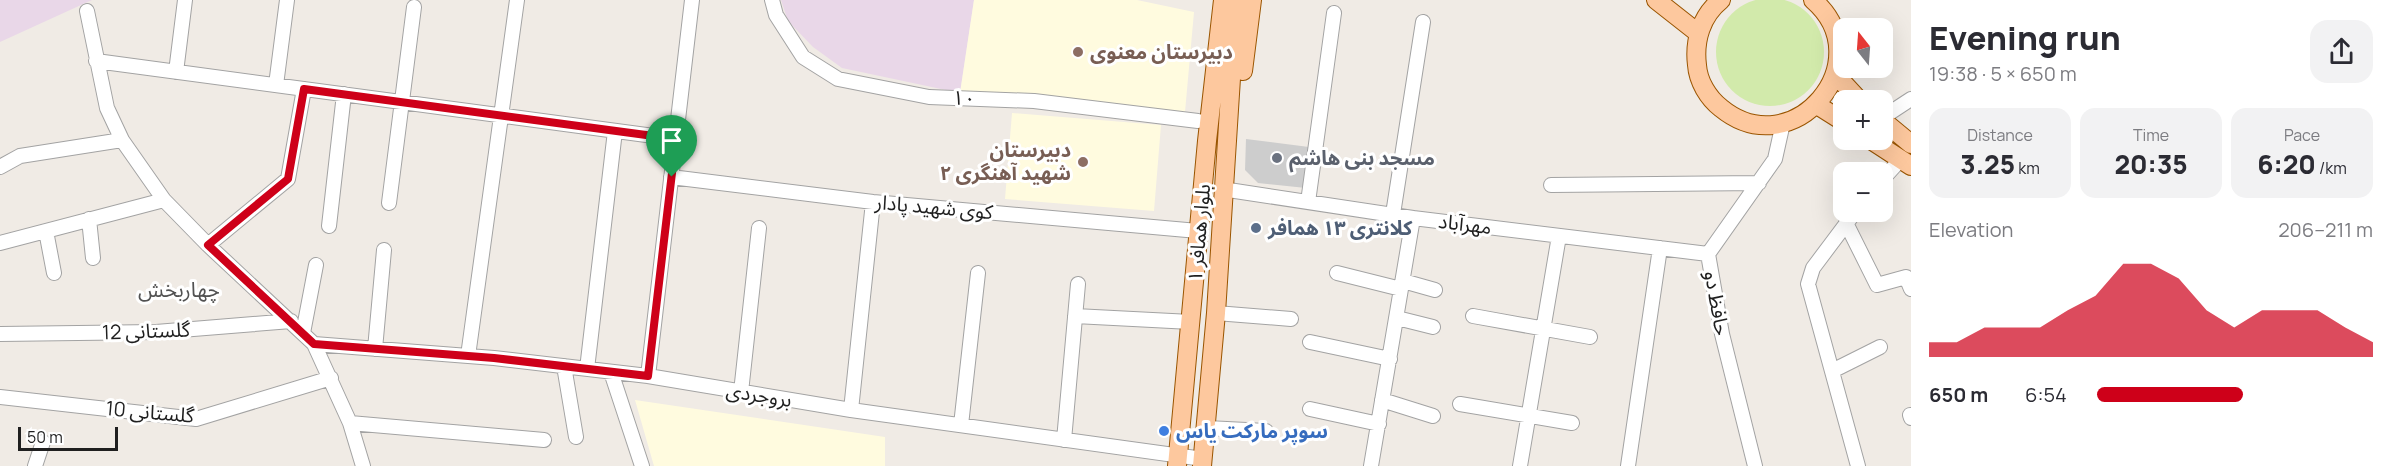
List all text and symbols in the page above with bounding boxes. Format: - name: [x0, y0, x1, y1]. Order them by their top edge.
- text: Evening run: [1929, 15, 2121, 60]
- north arrow: [1833, 18, 1893, 78]
- map controls: [1833, 18, 1893, 222]
- button: share: [2310, 20, 2373, 83]
- place label: دبیرستان معنوی: [1090, 38, 1233, 65]
- marker: دبیرستان معنوی: [1071, 45, 1085, 59]
- text: 19:38 · 5 × 650 m: [1929, 60, 2077, 87]
- street label: ۱۰: [952, 84, 976, 111]
- button: +: [1833, 90, 1893, 150]
- pin: [646, 115, 697, 177]
- icon: arrive: [655, 124, 688, 157]
- text: Distance: [1967, 124, 2033, 146]
- text: Time: [2133, 124, 2169, 146]
- text: Pace: [2284, 124, 2320, 146]
- place label: دبیرستان شهید آهنگری ۲: [940, 136, 1071, 186]
- place label: مسجد بنی هاشم: [1289, 144, 1435, 173]
- text: 3.25: [1960, 146, 2015, 182]
- text: 20:35: [2114, 146, 2188, 182]
- text: 6:20: [2257, 146, 2316, 182]
- marker: مسجد بنی هاشم: [1270, 151, 1284, 165]
- marker: دبیرستان شهید آهنگری ۲: [1076, 155, 1090, 169]
- text: km: [2015, 157, 2040, 179]
- text: /km: [2316, 157, 2347, 179]
- button: −: [1833, 162, 1893, 222]
- street label: بلوار همافر ۱: [1181, 183, 1216, 283]
- street label: کوی شهید پادار: [873, 188, 995, 225]
- street label: مهرآباد: [1437, 207, 1493, 240]
- place label: کلانتری ۱۳ همافر: [1267, 214, 1413, 241]
- text: Elevation: [1929, 216, 2013, 243]
- text: 206–211 m: [2278, 216, 2373, 243]
- marker: کلانتری ۱۳ همافر: [1249, 221, 1263, 235]
- street label: حافظ دو: [1698, 268, 1736, 338]
- district label: چهاربخش: [138, 275, 220, 303]
- street label: گلستانی 12: [102, 315, 191, 346]
- street label: بروجردی: [724, 376, 794, 413]
- text: 650 m: [1929, 381, 1988, 408]
- text: 6:54: [2025, 381, 2067, 408]
- street label: گلستانی 10: [105, 394, 196, 429]
- place label: سوپر مارکت یاس: [1176, 417, 1328, 445]
- scale bar: [18, 424, 118, 452]
- marker: سوپر مارکت یاس: [1157, 424, 1171, 438]
- text: 50 m: [27, 426, 63, 448]

